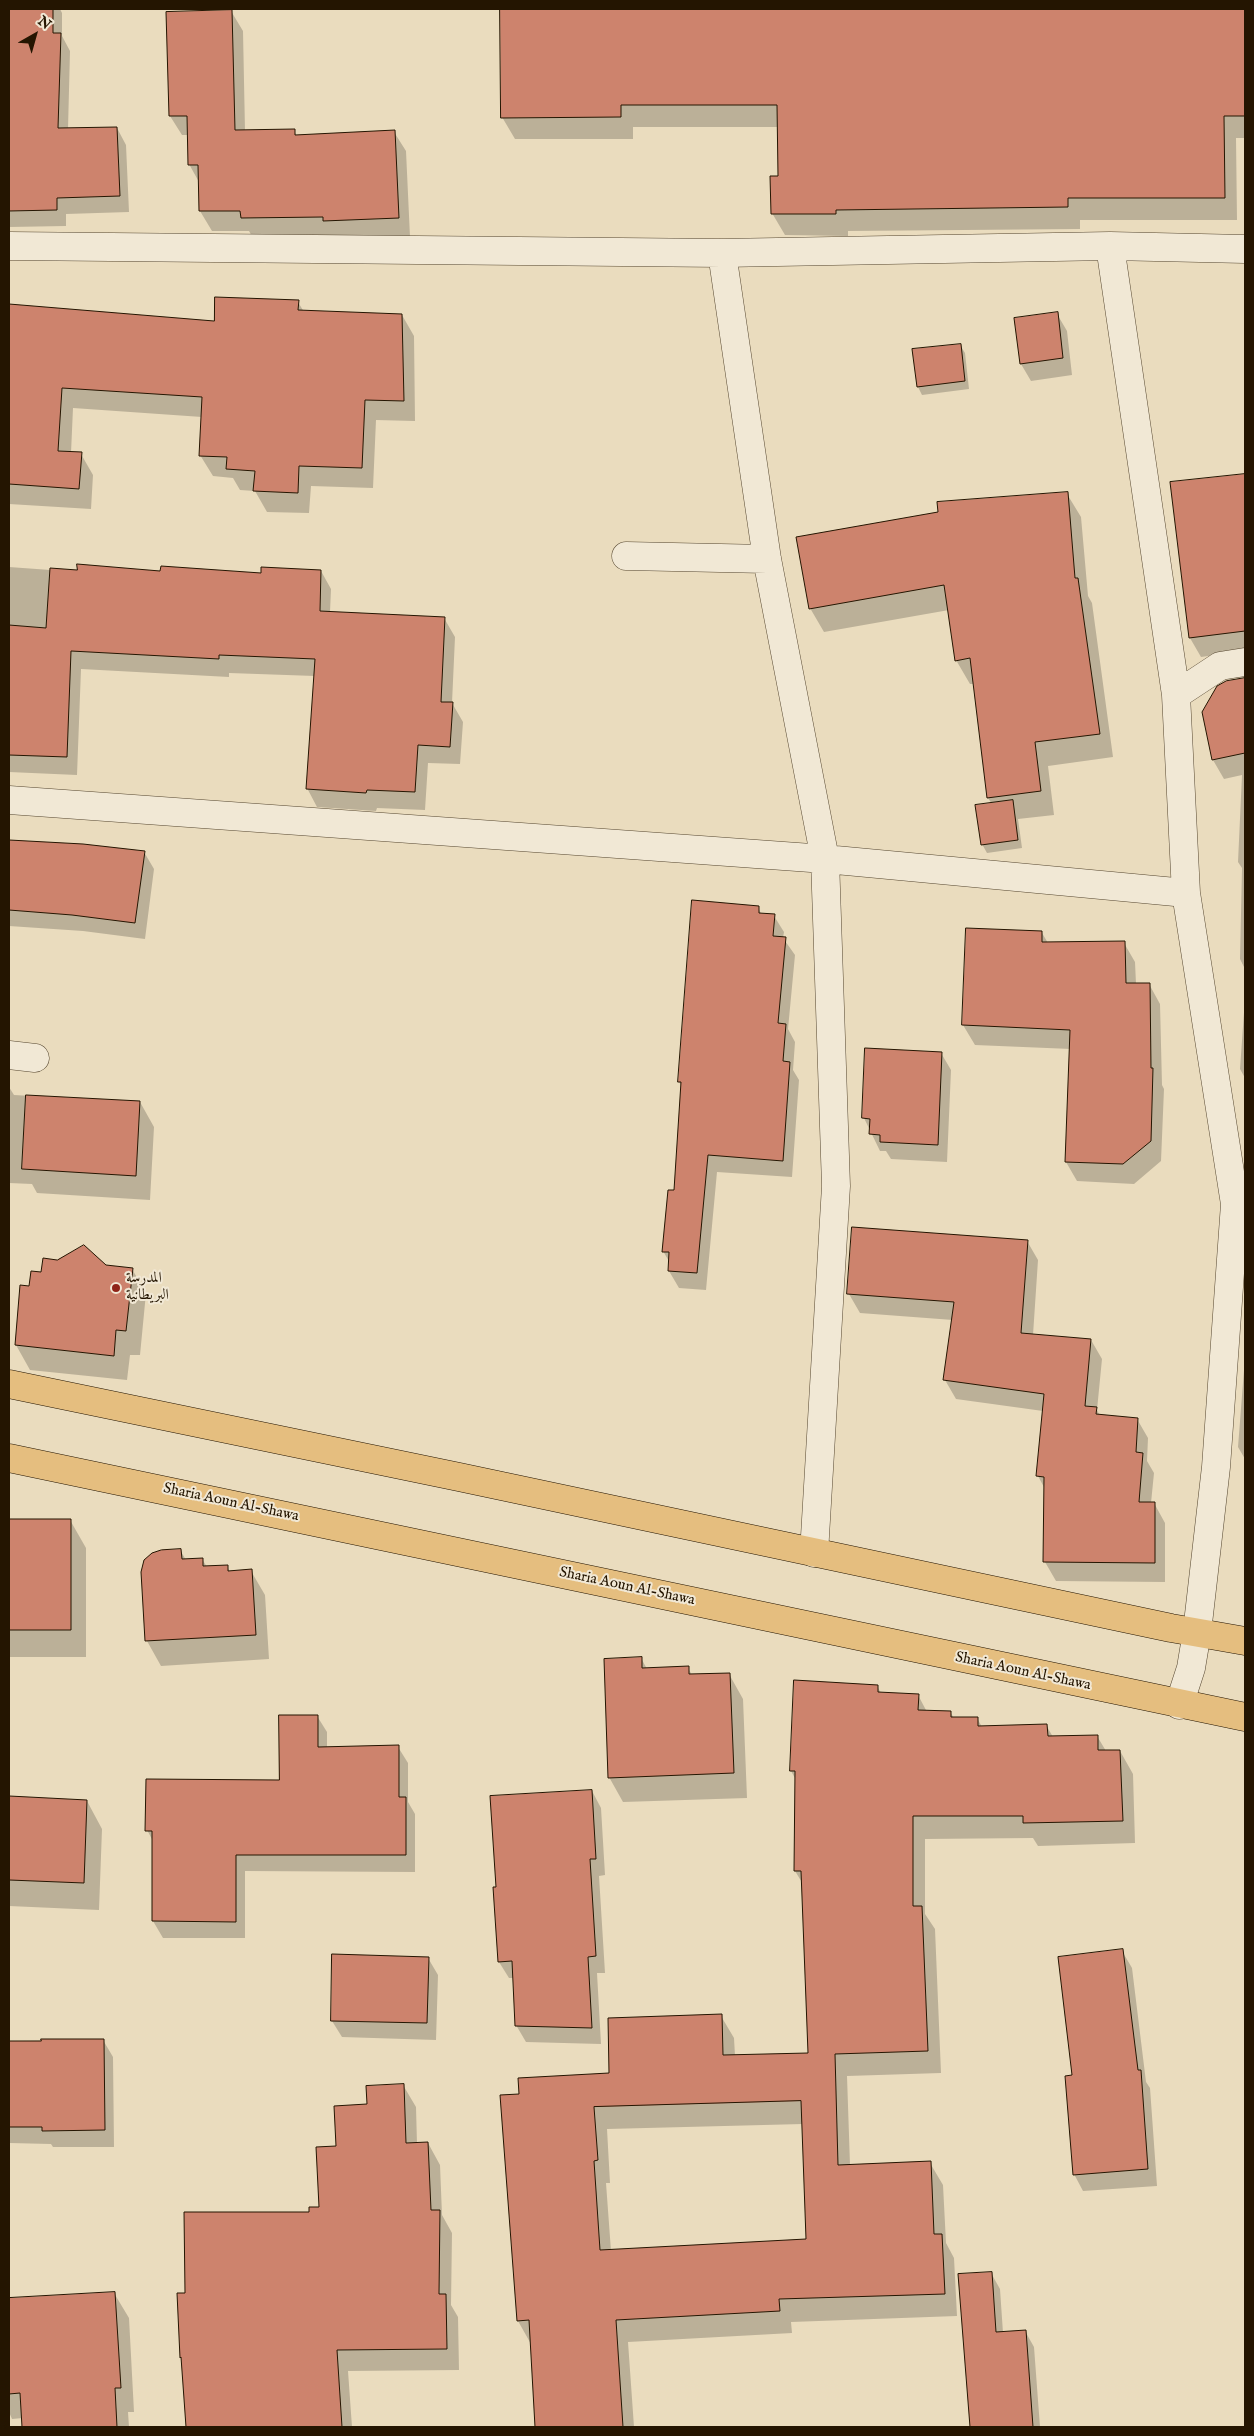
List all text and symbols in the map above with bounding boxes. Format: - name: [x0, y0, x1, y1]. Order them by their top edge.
- north arrow: [10, 10, 60, 60]
- text: N: [34, 12, 55, 34]
- place label: المدرسة البريطانية: [126, 1270, 169, 1305]
- marker: المدرسة البريطانية: [110, 1282, 122, 1294]
- street label: Sharia Aoun Al-Shawa: [162, 1480, 300, 1526]
- street label: Sharia Aoun Al-Shawa: [558, 1564, 696, 1610]
- street label: Sharia Aoun Al-Shawa: [954, 1649, 1092, 1695]

